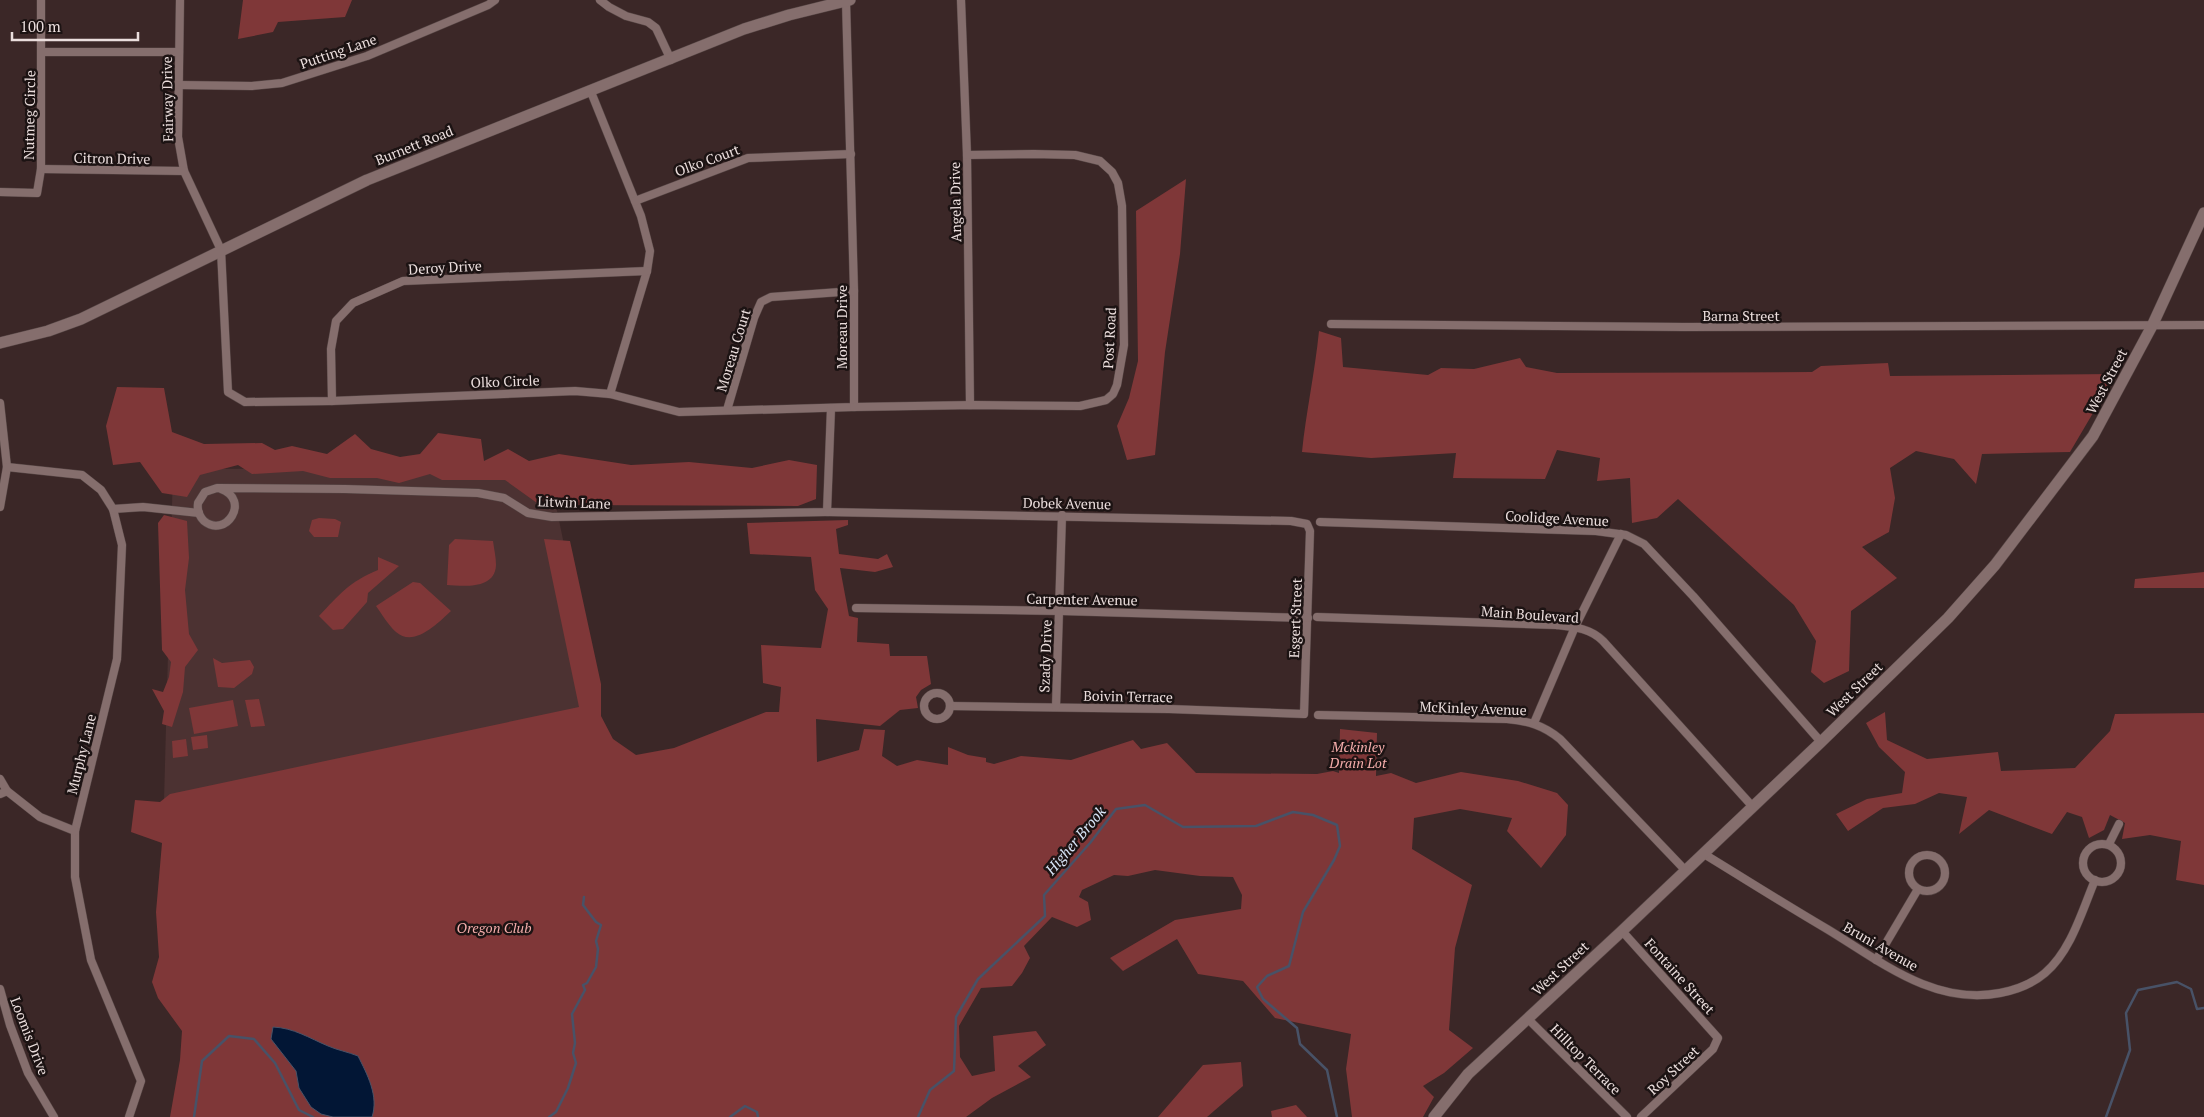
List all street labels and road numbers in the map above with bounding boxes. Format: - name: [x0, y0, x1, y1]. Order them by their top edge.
- street label: Putting Lane: [297, 29, 379, 73]
- street label: Fairway Drive: [157, 56, 177, 142]
- street label: Nutmeg Circle: [19, 70, 39, 160]
- street label: Burnett Road: [372, 121, 456, 169]
- street label: Olko Court: [672, 139, 743, 181]
- street label: Citron Drive: [74, 148, 150, 168]
- street label: Angela Drive: [945, 162, 965, 242]
- street label: Deroy Drive: [408, 256, 482, 278]
- street label: Moreau Drive: [832, 285, 851, 369]
- street label: Moreau Court: [711, 305, 755, 394]
- street label: Barna Street: [1702, 306, 1780, 325]
- street label: Post Road: [1098, 307, 1120, 369]
- street label: West Street: [2081, 344, 2131, 417]
- street label: Olko Circle: [470, 370, 540, 392]
- street label: Litwin Lane: [537, 491, 611, 513]
- street label: Dobek Avenue: [1023, 493, 1111, 513]
- street label: Coolidge Avenue: [1505, 506, 1609, 530]
- street label: Esgert Street: [1284, 577, 1306, 658]
- street label: Carpenter Avenue: [1026, 589, 1138, 609]
- street label: Main Boulevard: [1481, 601, 1580, 627]
- street label: Szady Drive: [1034, 619, 1056, 693]
- street label: West Street: [1822, 657, 1887, 721]
- street label: Boivin Terrace: [1083, 686, 1173, 706]
- street label: McKinley Avenue: [1419, 697, 1527, 719]
- street label: Murphy Lane: [62, 712, 100, 796]
- street label: Bruni Avenue: [1840, 917, 1922, 975]
- street label: Fontaine Street: [1641, 934, 1720, 1019]
- street label: West Street: [1527, 936, 1593, 999]
- street label: Loomis Drive: [6, 994, 54, 1078]
- street label: Hilltop Terrace: [1546, 1019, 1626, 1099]
- street label: Roy Street: [1643, 1041, 1703, 1099]

